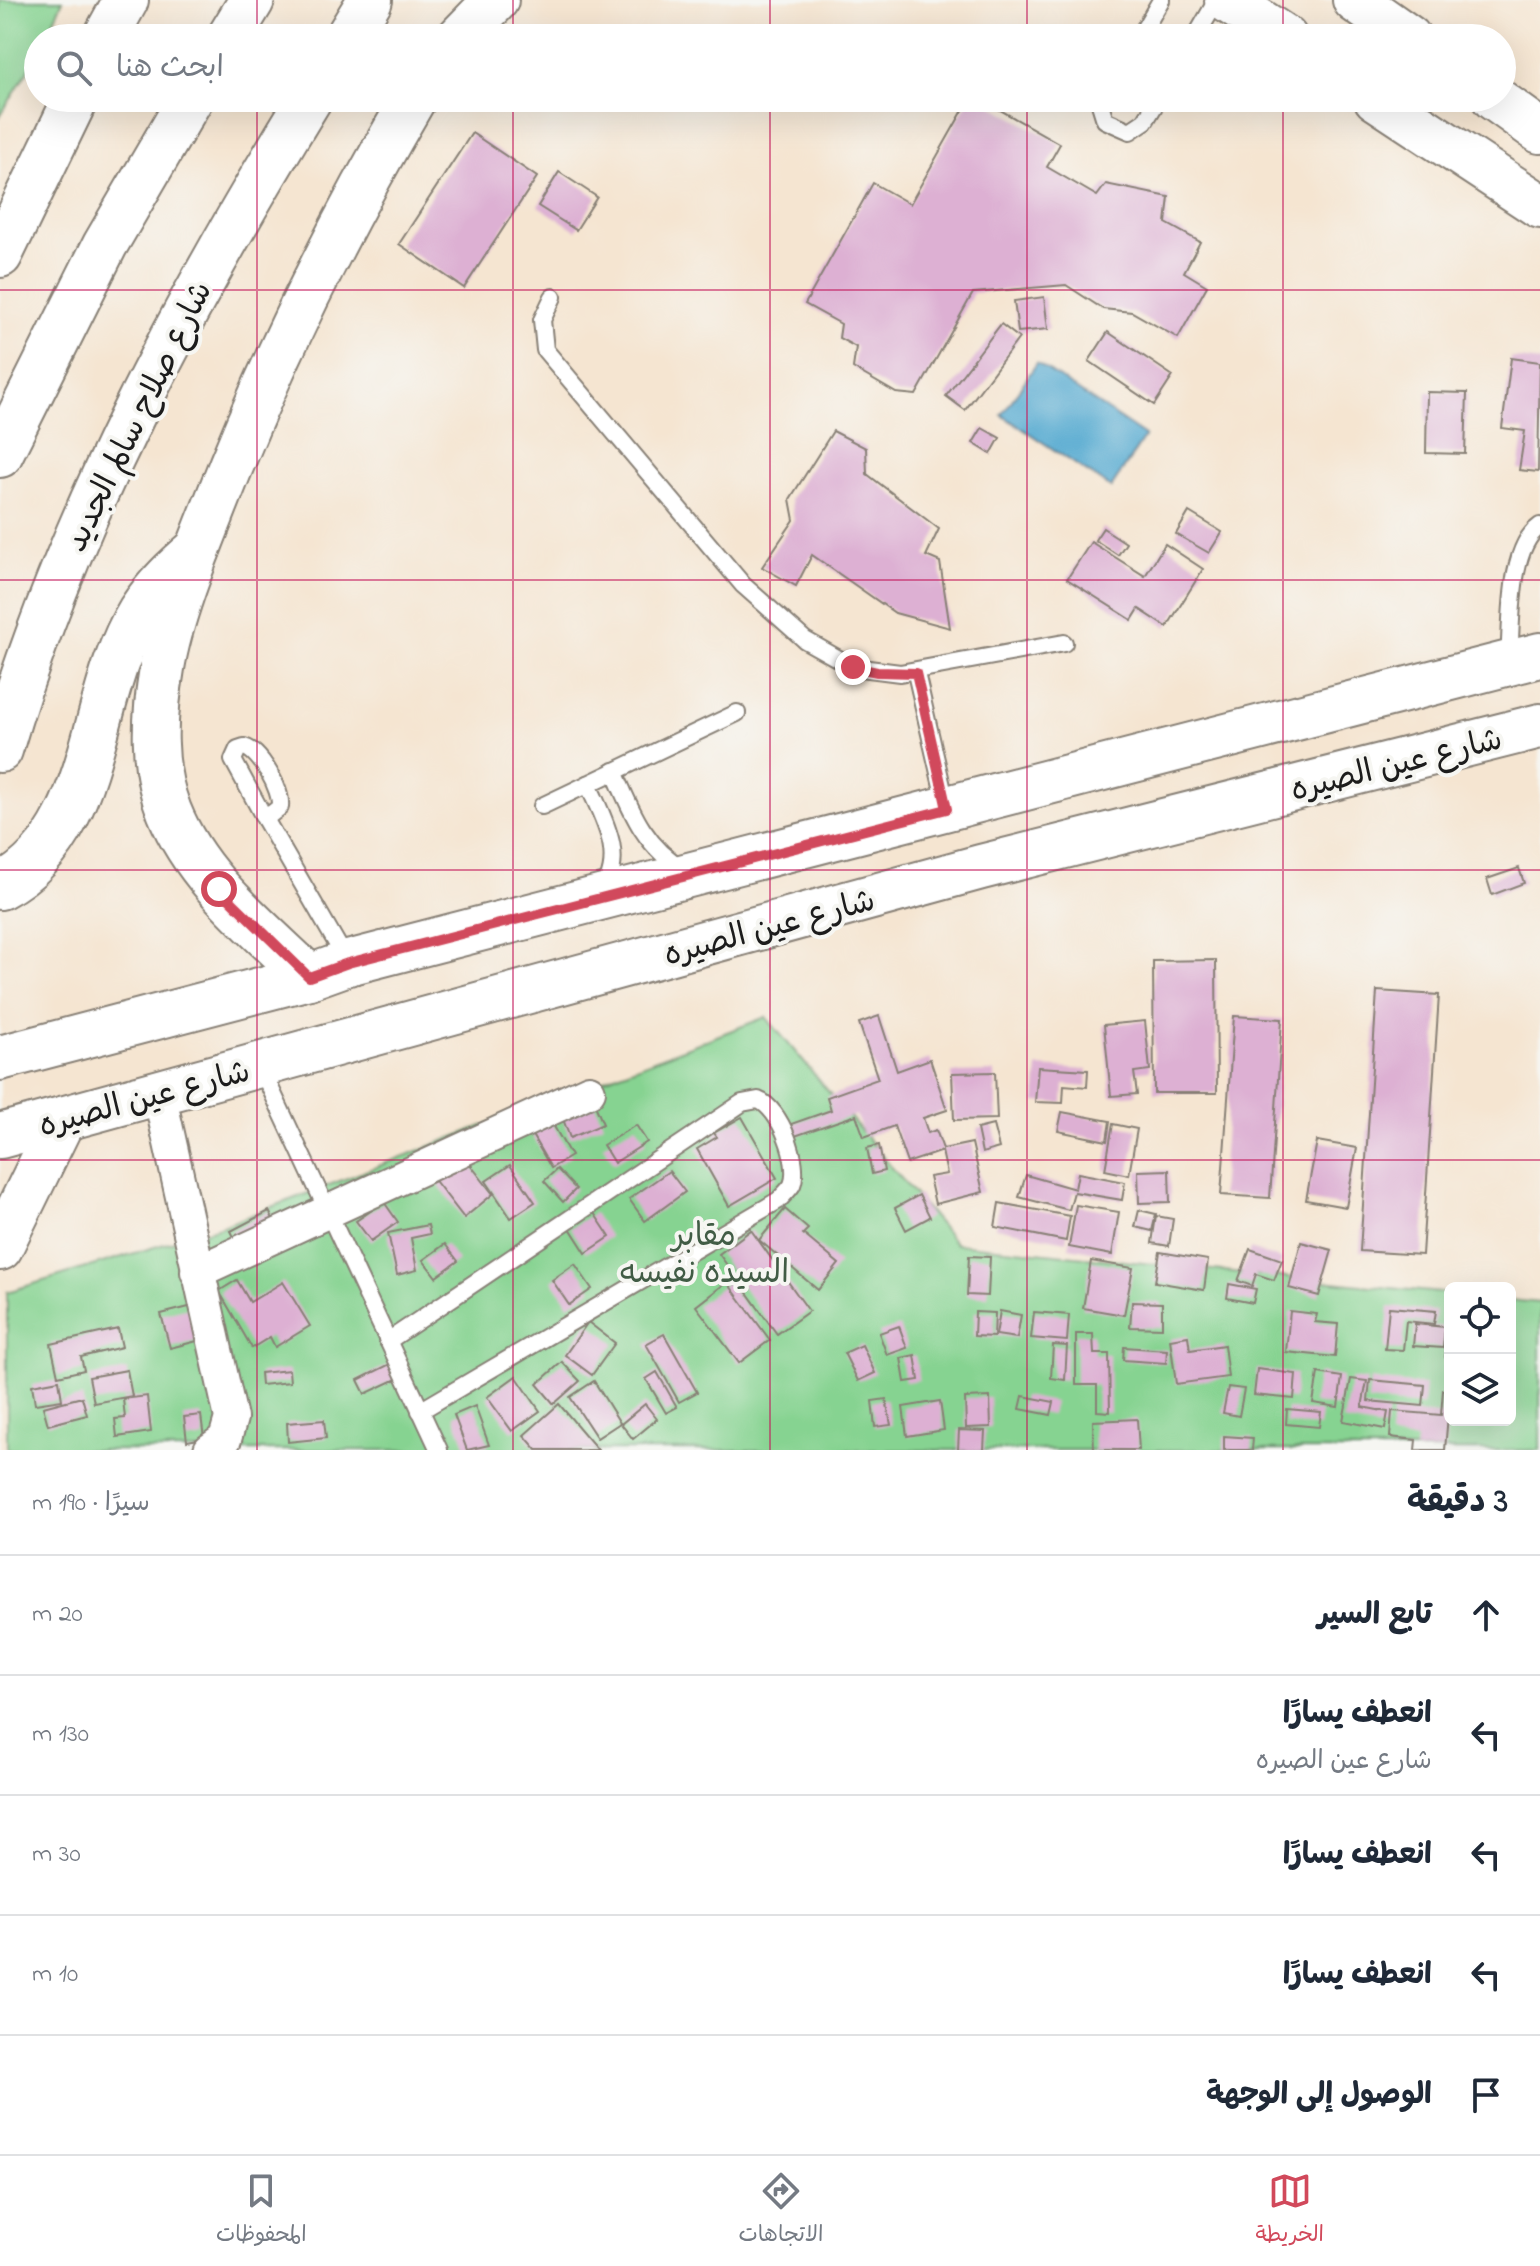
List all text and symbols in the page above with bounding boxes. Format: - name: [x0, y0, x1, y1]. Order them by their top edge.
- search box: [24, 24, 1516, 112]
- icon: search: [52, 46, 96, 90]
- text: ابحث هنا: [116, 47, 224, 91]
- street label: شارع صلاح سالم الجديد: [54, 274, 226, 561]
- route end: [835, 649, 871, 685]
- street label: شارع عين الصيره: [1286, 717, 1508, 815]
- route start: [201, 871, 237, 907]
- street label: شارع عين الصيره: [659, 879, 881, 980]
- street label: شارع عين الصيره: [34, 1050, 256, 1151]
- park label: مقابر السيده نفيسه: [619, 1214, 789, 1298]
- map controls: [1444, 1282, 1516, 1426]
- button: locate: [1444, 1282, 1516, 1354]
- button: layers: [1444, 1354, 1516, 1426]
- text: 3 دقيقة: [1407, 1478, 1508, 1528]
- text: سيرًا · 190 m: [32, 1485, 150, 1523]
- icon: ahead: [1464, 1593, 1508, 1637]
- text: تابع السير: [1318, 1594, 1432, 1638]
- text: 20 m: [32, 1596, 83, 1634]
- text: انعطف يسارًا: [1283, 1693, 1432, 1737]
- icon: left: [1464, 1713, 1508, 1757]
- text: 130 m: [32, 1716, 89, 1754]
- text: شارع عين الصيره: [1256, 1743, 1432, 1781]
- icon: left: [1464, 1833, 1508, 1877]
- text: انعطف يسارًا: [1283, 1834, 1432, 1878]
- text: 30 m: [32, 1836, 81, 1874]
- icon: left: [1464, 1953, 1508, 1997]
- text: انعطف يسارًا: [1283, 1954, 1432, 1998]
- text: 10 m: [32, 1956, 78, 1994]
- icon: arrive: [1464, 2073, 1508, 2117]
- text: الوصول إلى الوجهة: [1206, 2074, 1432, 2118]
- tab: المحفوظات: [216, 2169, 307, 2253]
- tab: الاتجاهات: [738, 2169, 823, 2253]
- tab: الخريطة: [1255, 2169, 1324, 2253]

